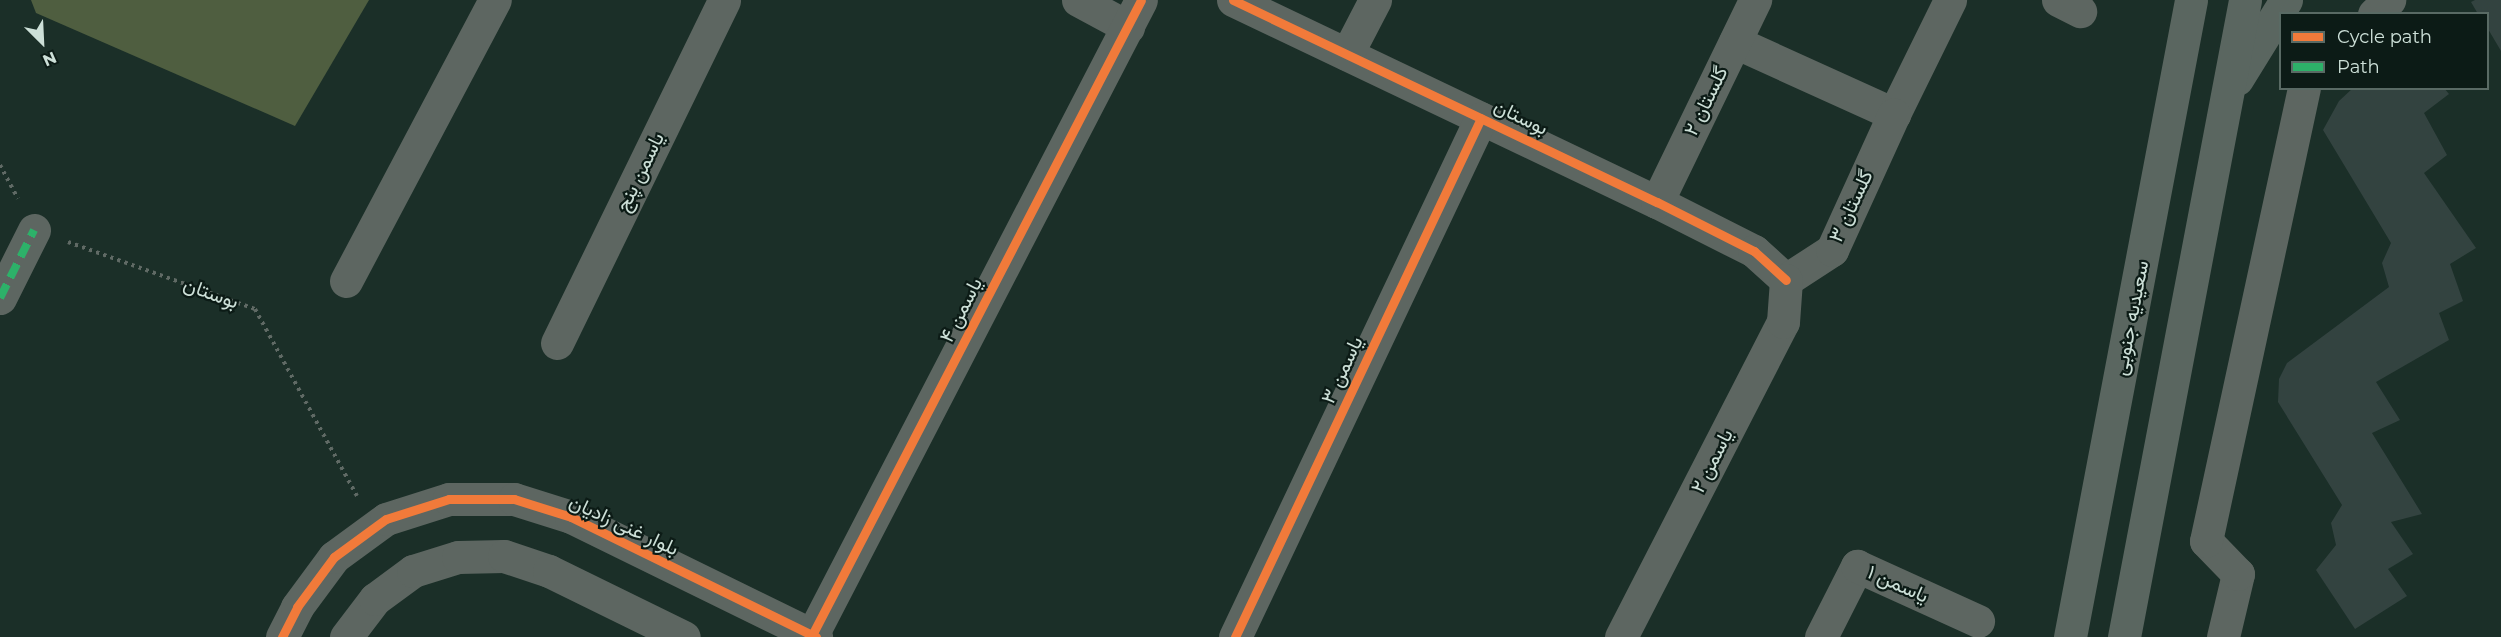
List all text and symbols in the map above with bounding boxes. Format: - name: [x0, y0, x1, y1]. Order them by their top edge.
- north arrow: [12, 12, 72, 72]
- legend: [2279, 12, 2489, 90]
- text: Cycle path: [2337, 26, 2432, 48]
- text: N: [40, 48, 59, 70]
- text: Path: [2337, 56, 2380, 78]
- street label: گلستان ۲: [1679, 62, 1733, 140]
- street label: بوستان: [1490, 94, 1552, 140]
- street label: یاسمن پنج: [611, 128, 669, 216]
- street label: گلستان ۳: [1824, 166, 1878, 246]
- street label: سعیدیه جنوبی: [2108, 258, 2154, 378]
- street label: بوستان: [180, 272, 242, 314]
- street label: یاسمن ۴: [934, 273, 988, 347]
- street label: یاسمن ۳: [1316, 333, 1368, 407]
- street label: یاسمن ۲: [1686, 425, 1738, 497]
- street label: بلوار غنی زادیان: [565, 489, 683, 561]
- street label: یاسمن ۱: [1864, 560, 1932, 608]

